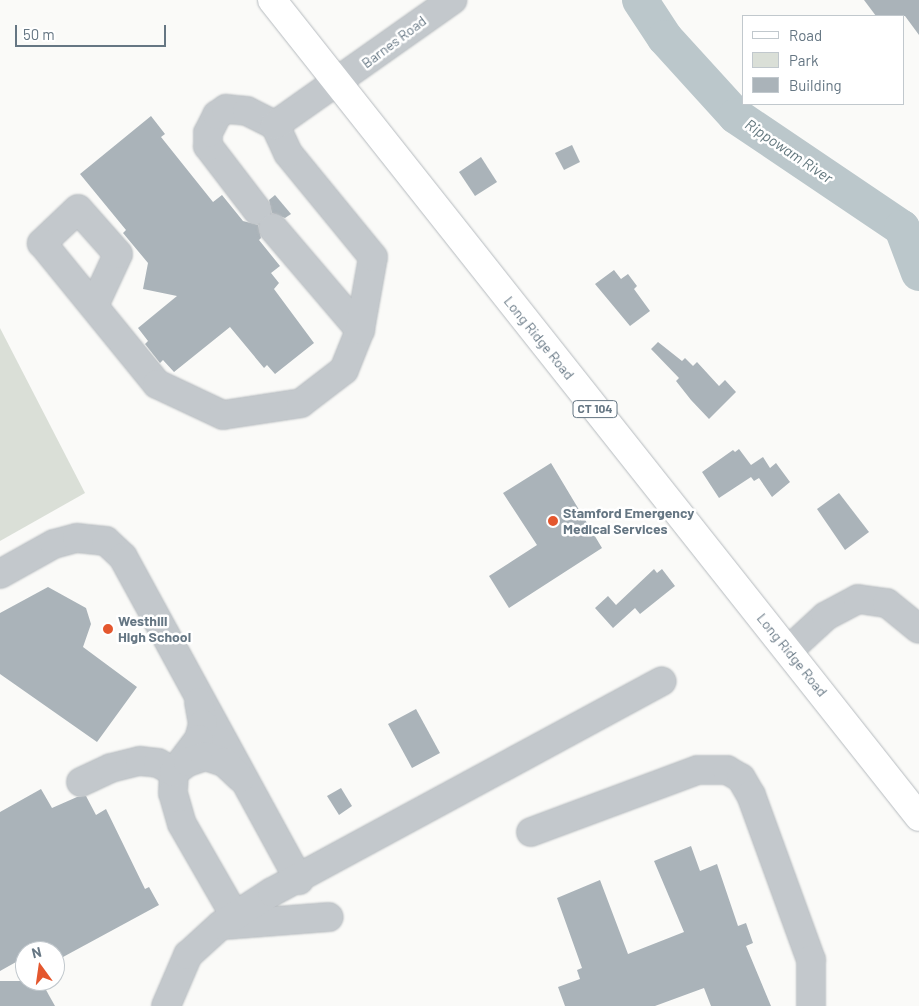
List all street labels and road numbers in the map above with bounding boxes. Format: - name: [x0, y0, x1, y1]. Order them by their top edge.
- street label: Barnes Road: [359, 12, 429, 72]
- street label: Long Ridge Road: [500, 293, 578, 383]
- road number: CT 104: [572, 399, 618, 418]
- street label: Long Ridge Road: [753, 610, 831, 700]

